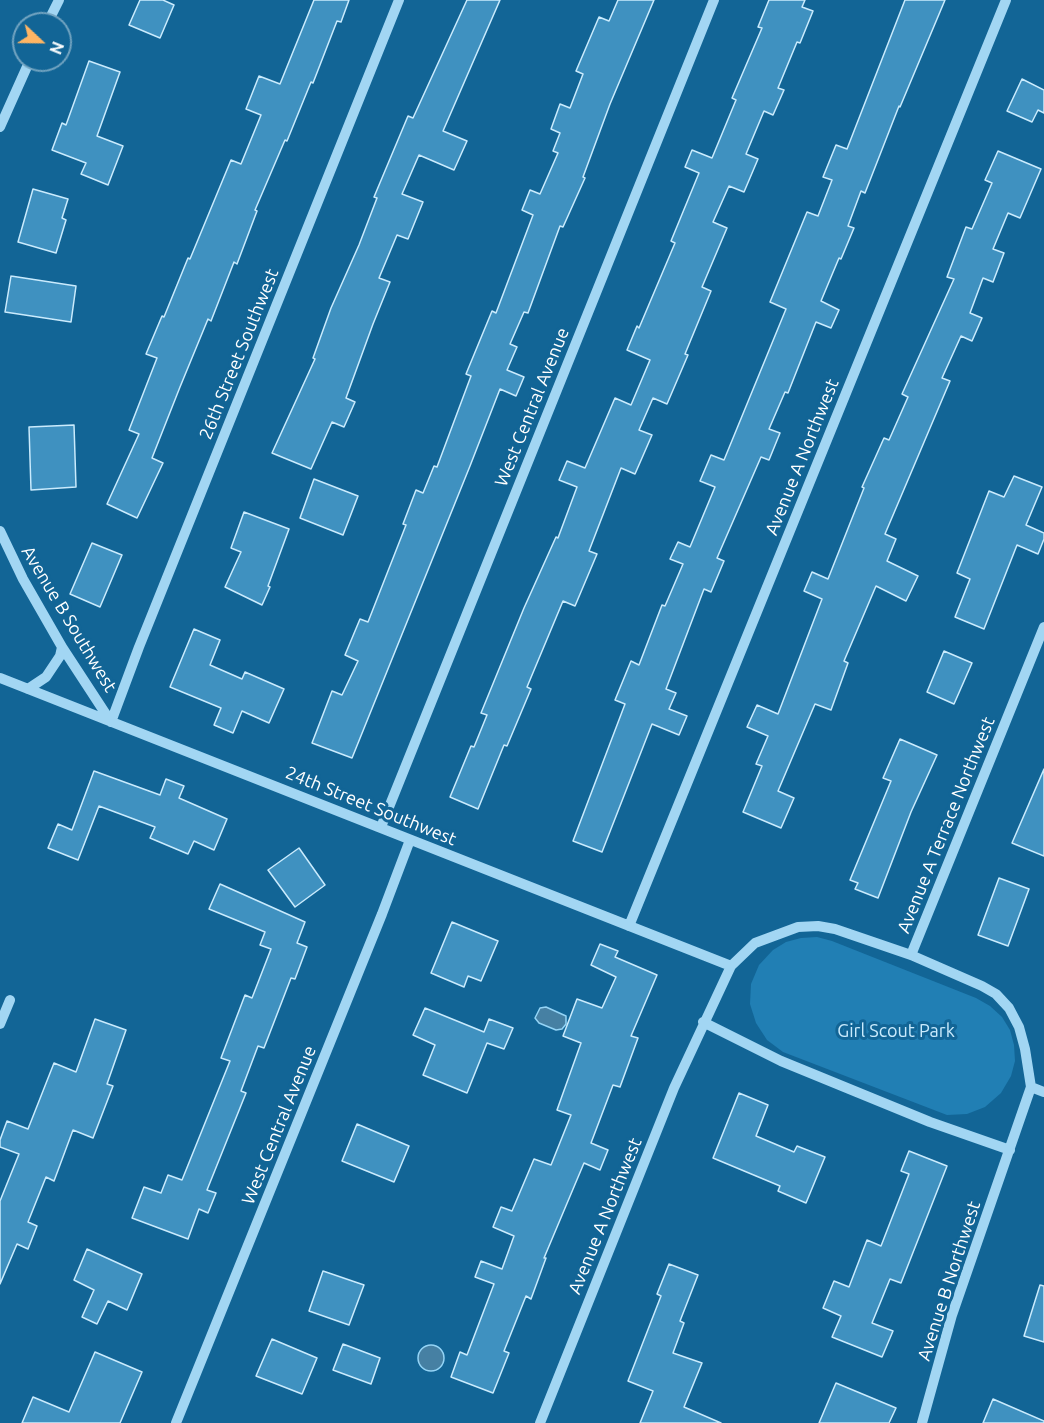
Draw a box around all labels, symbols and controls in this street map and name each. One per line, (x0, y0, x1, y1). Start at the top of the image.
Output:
north arrow (12, 12, 72, 72)
text: N (46, 39, 67, 57)
street label: 26th Street Southwest (195, 265, 283, 443)
street label: West Central Avenue (490, 325, 574, 489)
street label: Avenue A Northwest (761, 376, 843, 538)
street label: Avenue B Southwest (17, 542, 121, 696)
street label: Avenue A Terrace Northwest (893, 714, 999, 936)
street label: 24th Street Southwest (282, 762, 460, 850)
park label: Girl Scout Park (837, 1020, 955, 1042)
street label: West Central Avenue (237, 1043, 321, 1207)
street label: Avenue A Northwest (564, 1135, 646, 1297)
street label: Avenue B Northwest (913, 1198, 985, 1364)

